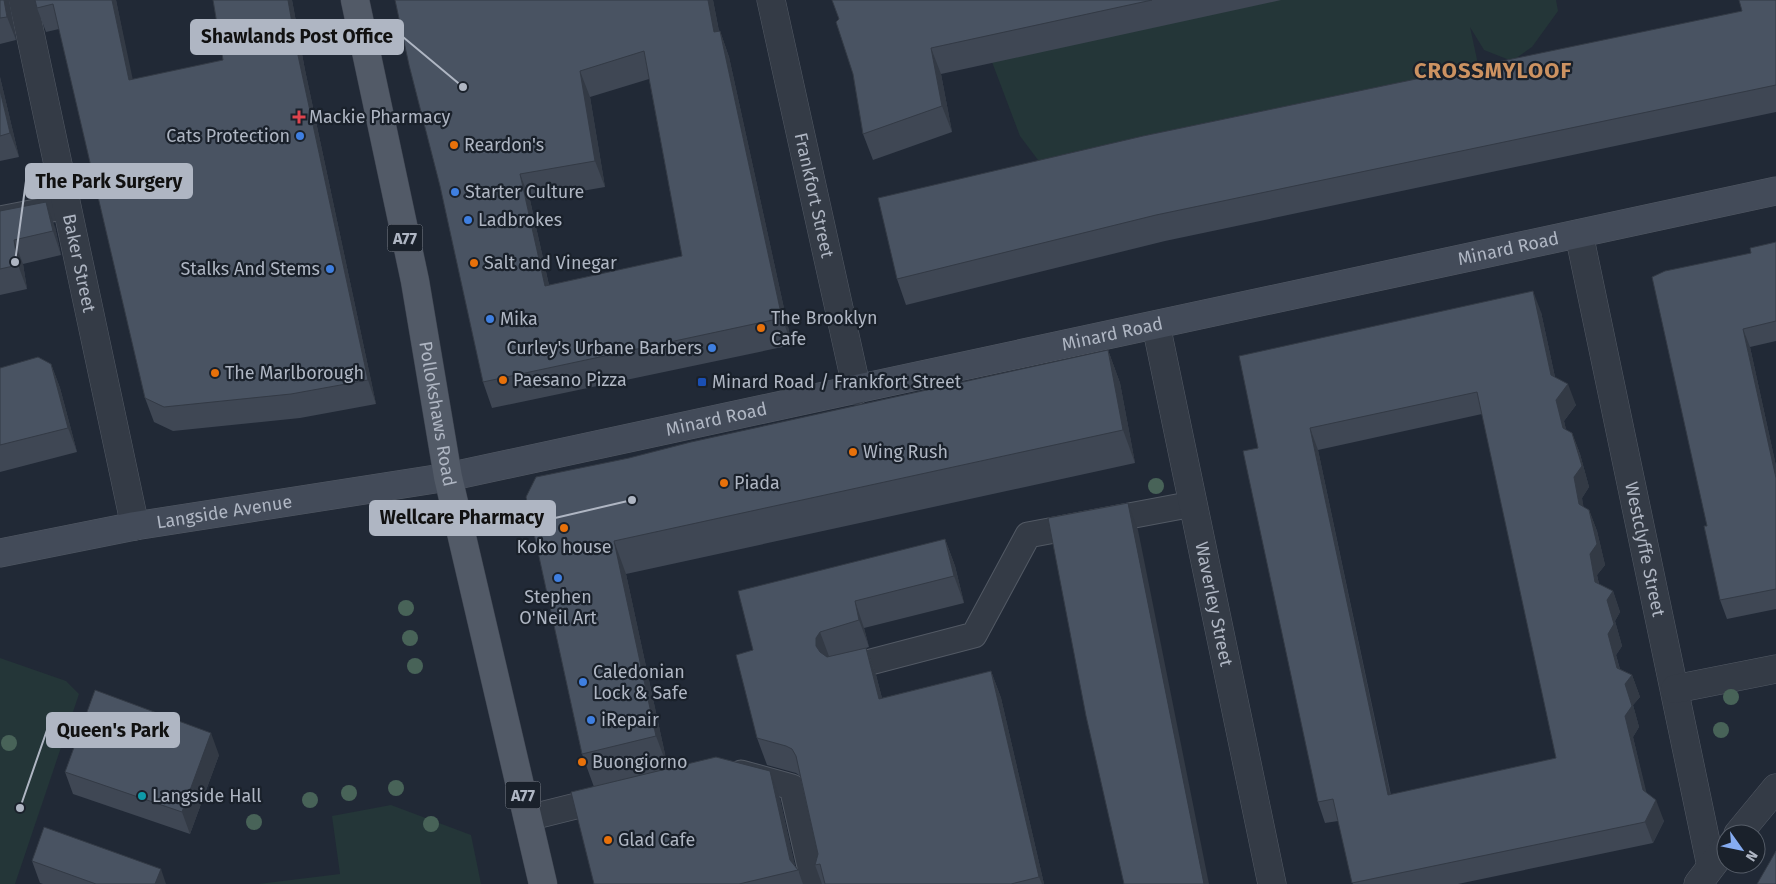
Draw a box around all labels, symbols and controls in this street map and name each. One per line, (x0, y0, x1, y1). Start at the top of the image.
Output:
callout: Shawlands Post Office (191, 20, 403, 54)
text: Shawlands Post Office (201, 25, 393, 48)
district label: CROSSMYLOOF (1414, 57, 1572, 84)
place label: Mackie Pharmacy (309, 106, 450, 128)
marker: Mackie Pharmacy (293, 111, 305, 123)
place label: Cats Protection (166, 125, 290, 147)
marker: Cats Protection (294, 130, 306, 142)
street label: Frankfort Street (790, 131, 839, 260)
place label: Reardon's (464, 134, 544, 156)
marker: Reardon's (448, 139, 460, 151)
callout: The Park Surgery (26, 164, 192, 198)
text: The Park Surgery (36, 170, 183, 193)
place label: Starter Culture (465, 181, 584, 203)
marker: Starter Culture (449, 186, 461, 198)
place label: Ladbrokes (478, 209, 562, 231)
street label: Baker Street (58, 212, 100, 315)
marker: Ladbrokes (462, 214, 474, 226)
road number: A77 (388, 224, 422, 252)
street label: Minard Road (1456, 227, 1561, 270)
place label: Salt and Vinegar (484, 252, 617, 274)
marker: Salt and Vinegar (468, 257, 480, 269)
place label: Stalks And Stems (181, 258, 320, 280)
marker: Stalks And Stems (324, 263, 336, 275)
place label: The Brooklyn Cafe (771, 307, 878, 350)
place label: Mika (500, 308, 538, 330)
street label: Minard Road (1060, 312, 1165, 356)
marker: Mika (484, 313, 496, 325)
marker: The Brooklyn Cafe (755, 322, 767, 334)
place label: Curley's Urbane Barbers (507, 337, 702, 359)
street label: Pollokshaws Road (414, 340, 461, 489)
marker: Curley's Urbane Barbers (706, 342, 718, 354)
place label: The Marlborough (225, 362, 364, 384)
marker: The Marlborough (209, 367, 221, 379)
place label: Paesano Pizza (513, 369, 627, 391)
place label: Minard Road / Frankfort Street (712, 371, 962, 393)
marker: Paesano Pizza (497, 374, 509, 386)
marker: Minard Road / Frankfort Street (696, 376, 708, 388)
street label: Minard Road (664, 398, 769, 441)
place label: Wing Rush (863, 441, 948, 463)
marker: Wing Rush (847, 446, 859, 458)
place label: Piada (734, 472, 780, 494)
marker: Piada (718, 477, 730, 489)
street label: Westclyffe Street (1620, 480, 1670, 619)
street label: Langside Avenue (155, 491, 294, 533)
callout: Wellcare Pharmacy (370, 501, 555, 535)
text: Wellcare Pharmacy (380, 506, 544, 529)
marker: Koko house (558, 522, 570, 534)
place label: Koko house (517, 536, 611, 558)
street label: Waverley Street (1190, 540, 1238, 669)
marker: Stephen O'Neil Art (552, 572, 564, 584)
place label: Stephen O'Neil Art (519, 586, 597, 629)
place label: Caledonian Lock & Safe (593, 661, 688, 704)
marker: Caledonian Lock & Safe (577, 676, 589, 688)
place label: iRepair (601, 709, 659, 731)
callout: Queen's Park (47, 713, 179, 747)
marker: iRepair (585, 714, 597, 726)
text: Queen's Park (57, 719, 170, 742)
place label: Buongiorno (592, 751, 687, 773)
marker: Buongiorno (576, 756, 588, 768)
road number: A77 (506, 782, 540, 808)
place label: Langside Hall (152, 785, 262, 807)
marker: Langside Hall (136, 790, 148, 802)
north arrow (1716, 824, 1766, 874)
place label: Glad Cafe (618, 829, 695, 851)
marker: Glad Cafe (602, 834, 614, 846)
text: N (1742, 847, 1761, 864)

